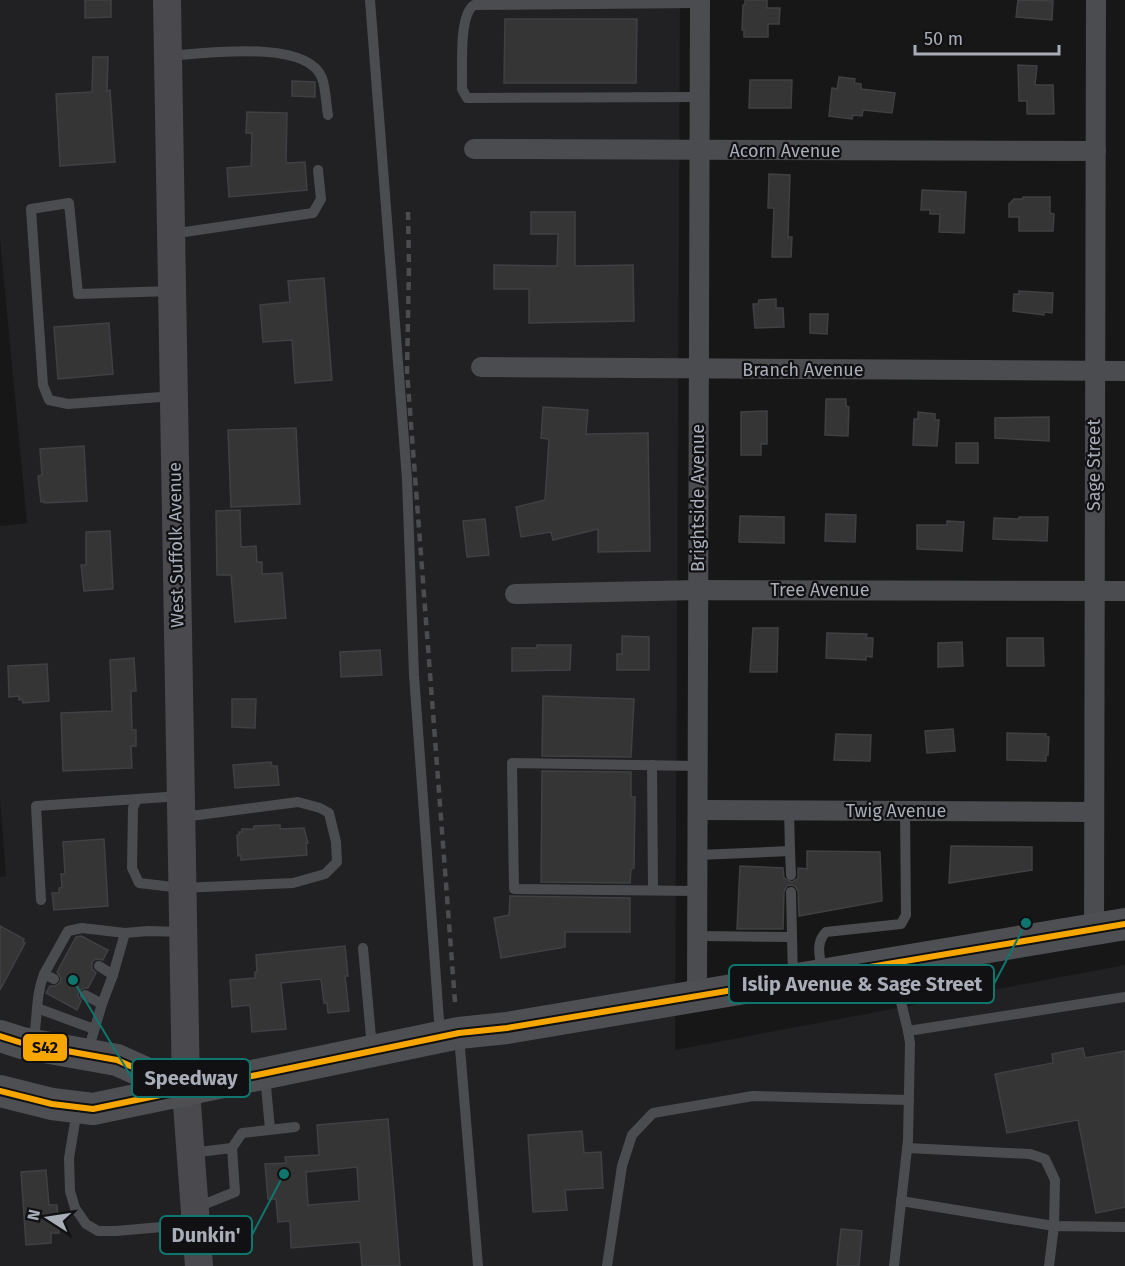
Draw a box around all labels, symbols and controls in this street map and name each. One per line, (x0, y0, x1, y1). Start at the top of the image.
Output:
scale bar (915, 18, 1059, 56)
text: 50 m (924, 28, 963, 50)
street label: Acorn Avenue (729, 140, 841, 162)
street label: Branch Avenue (742, 359, 864, 381)
street label: Sage Street (1083, 419, 1105, 511)
street label: Brightside Avenue (687, 424, 709, 572)
street label: West Suffolk Avenue (164, 462, 188, 628)
street label: Tree Avenue (770, 579, 870, 601)
street label: Twig Avenue (846, 800, 946, 822)
callout: Islip Avenue & Sage Street (729, 965, 994, 1003)
text: Islip Avenue & Sage Street (742, 972, 982, 996)
line badge: S42 (22, 1033, 68, 1062)
text: S42 (32, 1038, 58, 1057)
callout: Speedway (132, 1059, 250, 1097)
text: Speedway (144, 1066, 238, 1090)
north arrow (18, 1188, 78, 1248)
text: N (23, 1208, 44, 1222)
callout: Dunkin' (160, 1216, 252, 1254)
text: Dunkin' (172, 1223, 240, 1247)

